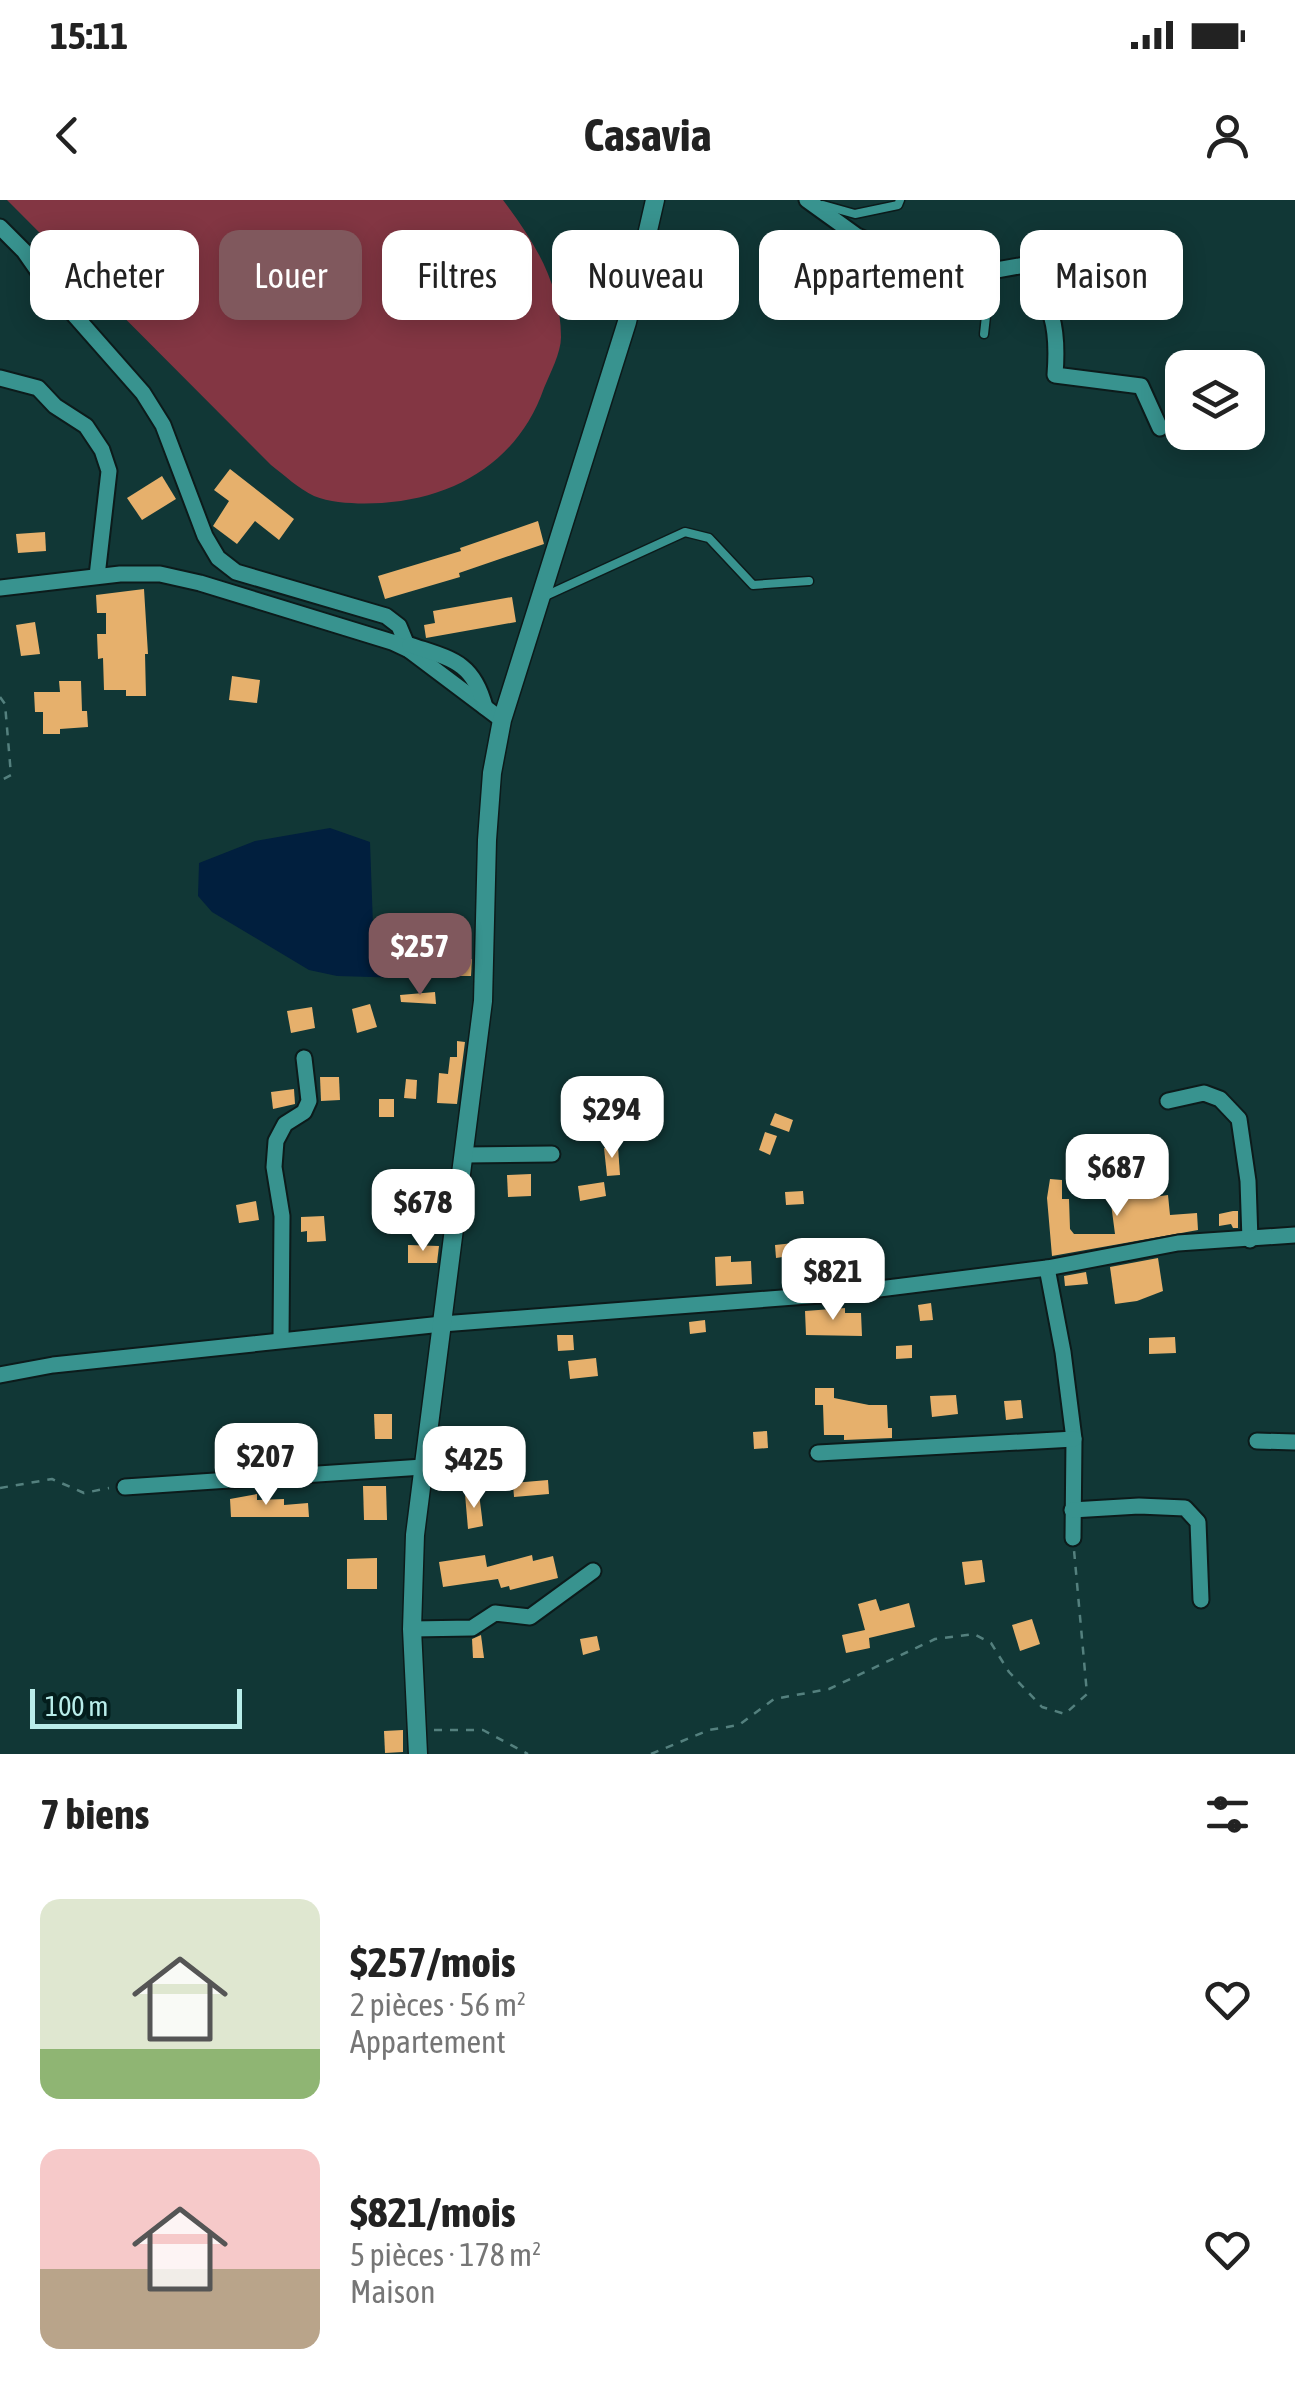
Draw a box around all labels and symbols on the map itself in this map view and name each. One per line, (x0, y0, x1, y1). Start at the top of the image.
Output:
pin: $257 (361, 913, 479, 998)
pin: $294 (553, 1076, 671, 1161)
pin: $687 (1058, 1134, 1176, 1219)
pin: $678 (364, 1169, 482, 1254)
pin: $821 (774, 1238, 892, 1323)
pin: $207 (207, 1423, 325, 1508)
pin: $425 (415, 1426, 533, 1511)
scale bar (30, 1684, 242, 1728)

